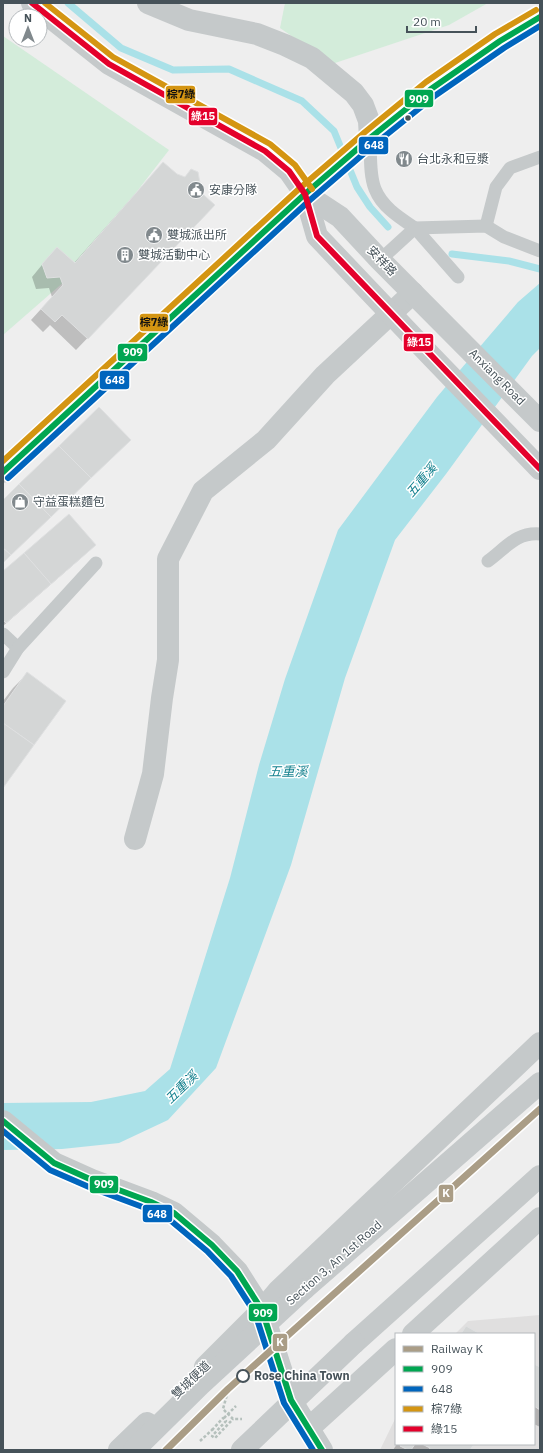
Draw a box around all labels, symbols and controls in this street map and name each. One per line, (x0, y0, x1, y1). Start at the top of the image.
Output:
north arrow (8, 8, 48, 48)
scale bar (407, 8, 476, 34)
text: N (24, 11, 32, 25)
text: 20 m (413, 14, 441, 29)
line badge: 棕7綠 (165, 85, 196, 104)
text: 棕7綠 (167, 87, 195, 101)
line badge: 909 (404, 89, 434, 108)
text: 909 (409, 92, 429, 106)
line badge: 綠15 (188, 107, 218, 126)
text: 綠15 (191, 109, 215, 123)
unlabelled marker (403, 113, 413, 123)
line badge: 648 (358, 136, 389, 155)
text: 648 (364, 138, 384, 152)
restaurant icon: 台北永和豆漿 (394, 149, 414, 169)
place label: 台北永和豆漿 (417, 151, 489, 166)
public building icon: 安康分隊 (186, 180, 206, 200)
place label: 安康分隊 (209, 182, 257, 197)
public building icon: 雙城派出所 (144, 225, 164, 245)
place label: 雙城派出所 (167, 227, 227, 242)
street label: 安祥路 (364, 242, 400, 279)
building icon: 雙城活動中心 (115, 245, 135, 265)
place label: 雙城活動中心 (138, 247, 210, 262)
line badge: 棕7綠 (139, 313, 169, 332)
text: 棕7綠 (140, 315, 168, 329)
line badge: 綠15 (403, 333, 434, 352)
text: 綠15 (407, 335, 431, 349)
line badge: 909 (117, 343, 148, 362)
text: 909 (123, 345, 143, 359)
street label: Anxiang Road (466, 345, 529, 408)
line badge: 648 (99, 370, 130, 390)
text: 648 (105, 373, 125, 387)
water label: 五重溪 (402, 459, 442, 501)
shop icon: 守益蛋糕麵包 (10, 492, 30, 512)
place label: 守益蛋糕麵包 (33, 494, 105, 509)
water label: 五重溪 (268, 763, 309, 780)
water label: 五重溪 (161, 1066, 203, 1107)
line badge: 909 (89, 1175, 119, 1194)
text: 909 (94, 1177, 114, 1191)
line badge: K (438, 1184, 454, 1203)
text: K (442, 1186, 450, 1200)
line badge: 648 (142, 1204, 173, 1223)
text: 648 (147, 1207, 167, 1221)
street label: Section 3, An 1st Road (283, 1217, 384, 1308)
line badge: 909 (248, 1303, 278, 1322)
text: 909 (253, 1306, 273, 1320)
line badge: K (272, 1333, 288, 1352)
legend (395, 1333, 535, 1445)
text: K (276, 1335, 284, 1349)
text: Railway K (431, 1341, 483, 1356)
street label: 雙城便道 (168, 1358, 213, 1402)
text: 909 (431, 1361, 453, 1376)
place label: Rose China Town (254, 1368, 350, 1383)
marker: Rose China Town (236, 1369, 250, 1383)
text: 648 (431, 1381, 453, 1396)
text: 棕7綠 (431, 1401, 462, 1416)
text: 綠15 (431, 1421, 457, 1436)

